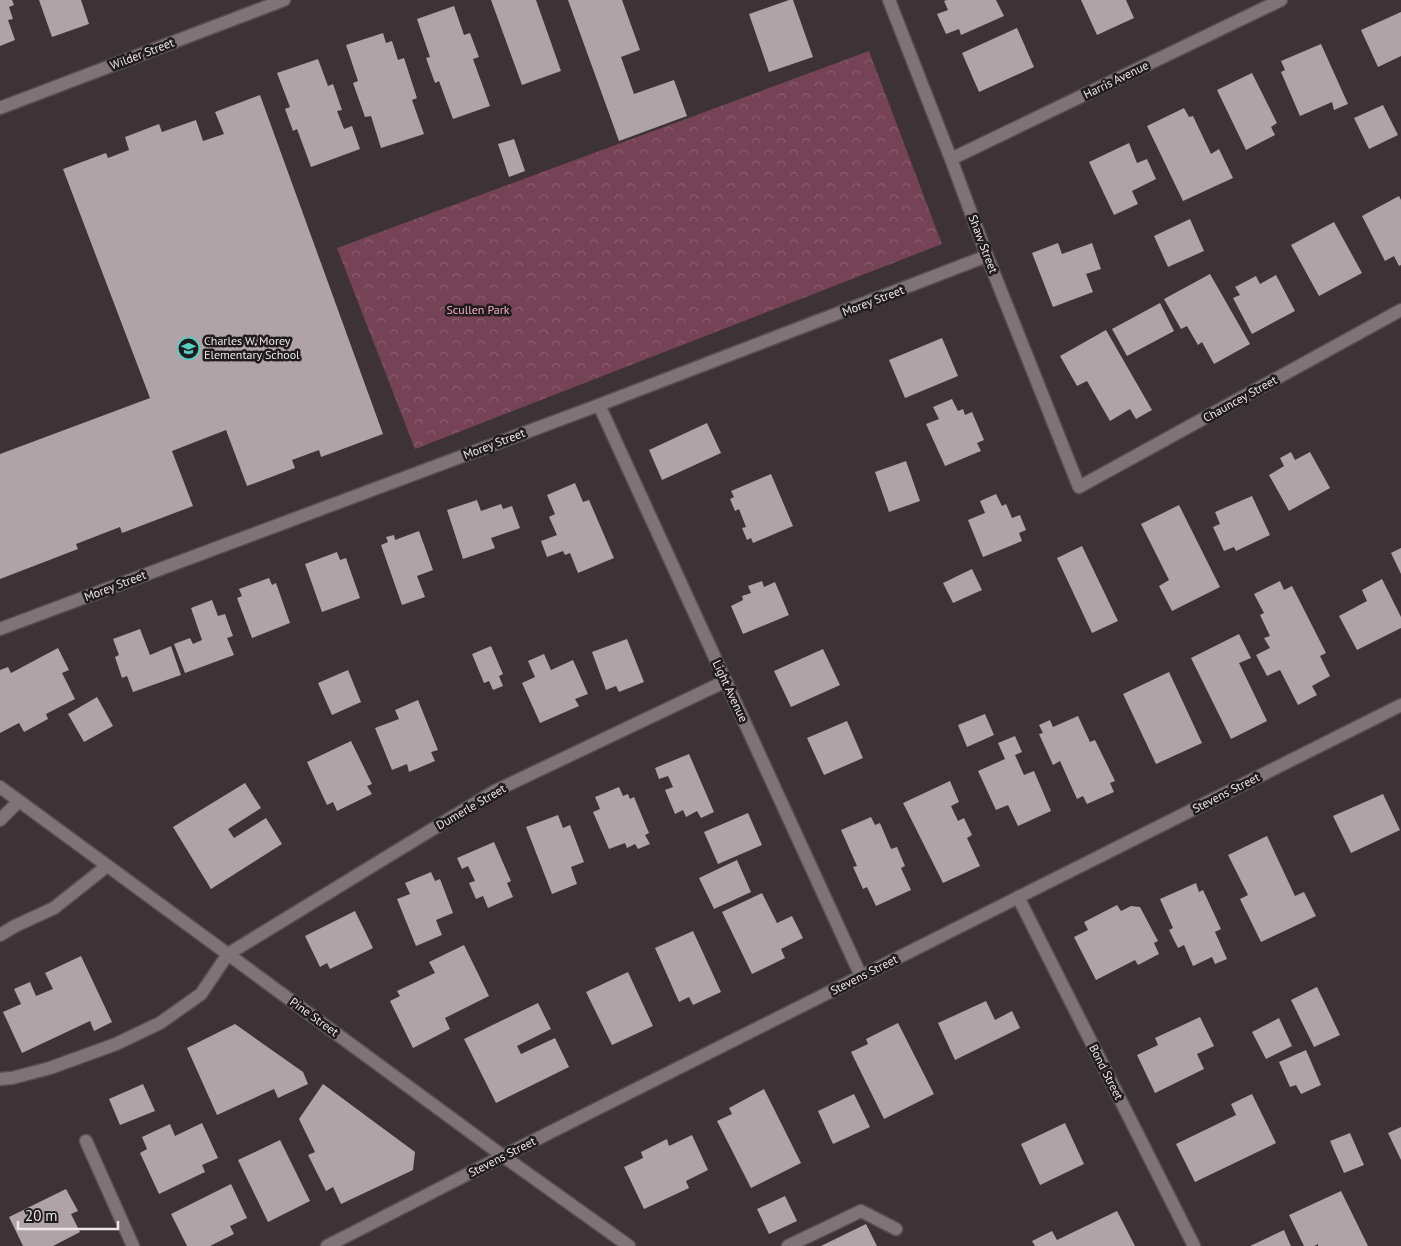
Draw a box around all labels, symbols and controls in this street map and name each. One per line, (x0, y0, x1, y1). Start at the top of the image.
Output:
street label: Wilder Street (108, 35, 176, 73)
street label: Harris Avenue (1081, 57, 1151, 102)
street label: Shaw Street (965, 213, 1001, 275)
street label: Morey Street (840, 282, 906, 319)
park label: Scullen Park (446, 302, 510, 317)
place label: Charles W. Morey Elementary School (204, 333, 300, 362)
school or university icon: Charles W. Morey Elementary School (176, 336, 200, 360)
street label: Chauncey Street (1200, 372, 1279, 425)
street label: Morey Street (461, 425, 527, 462)
street label: Morey Street (82, 567, 148, 604)
street label: Light Avenue (710, 657, 751, 724)
street label: Stevens Street (1190, 769, 1262, 816)
street label: Dumerle Street (433, 781, 508, 832)
street label: Stevens Street (828, 951, 900, 998)
street label: Pine Street (287, 994, 342, 1039)
street label: Bond Street (1086, 1041, 1127, 1102)
street label: Stevens Street (466, 1133, 538, 1180)
scale bar (18, 1198, 118, 1230)
text: 20 m (25, 1206, 58, 1225)

